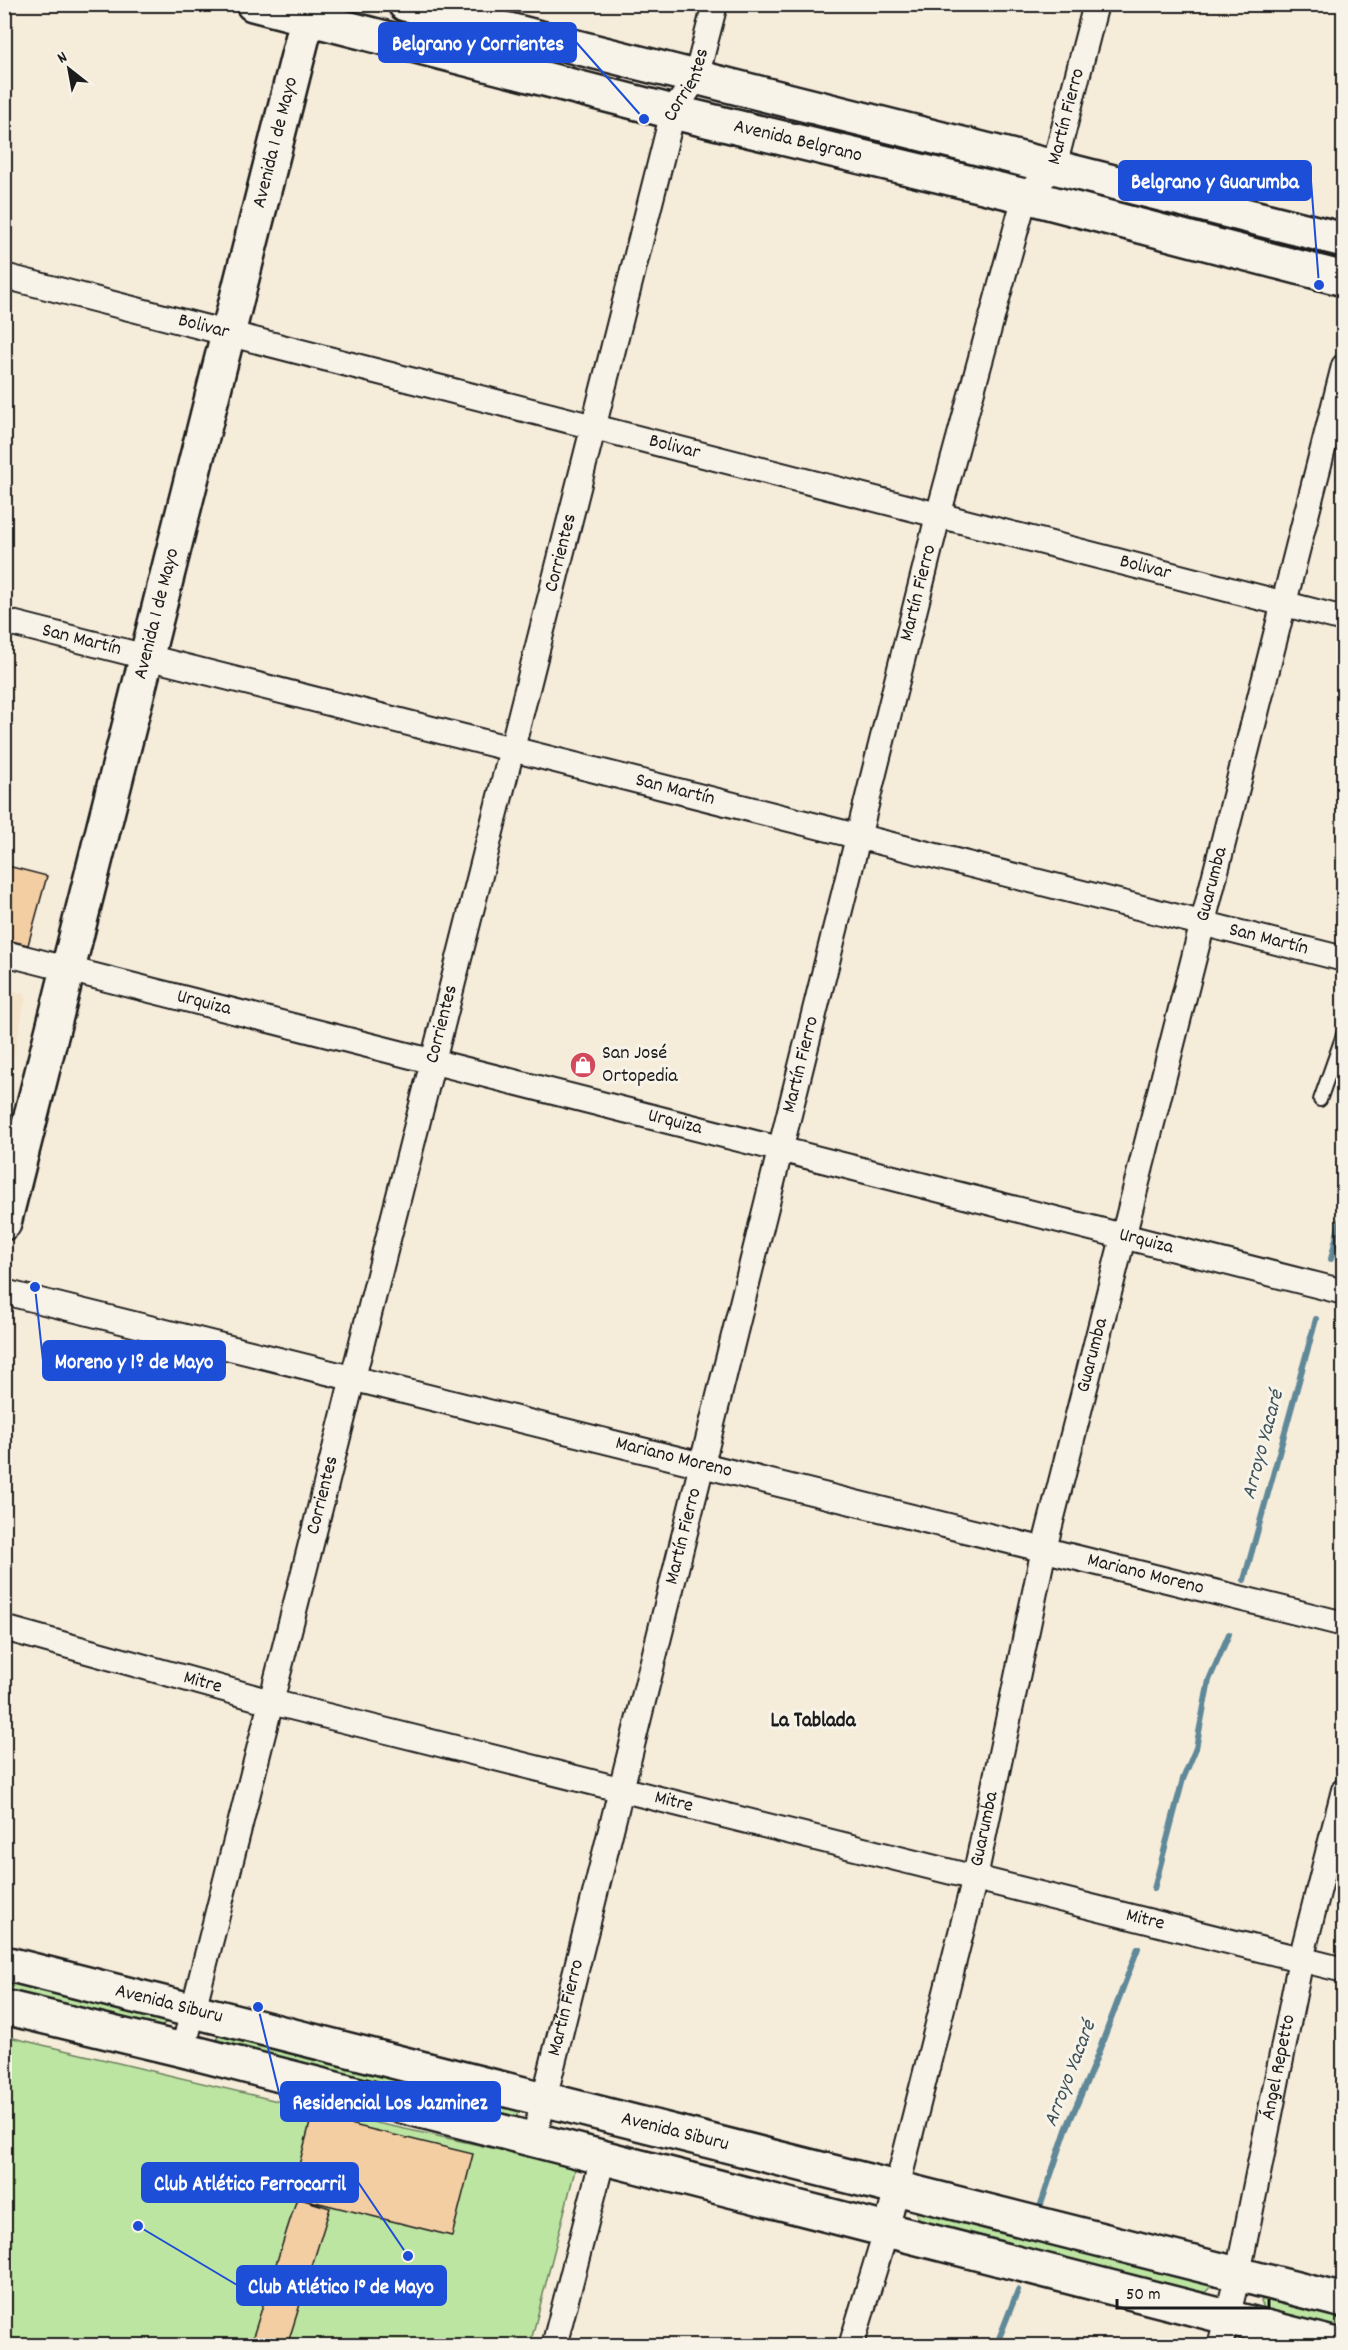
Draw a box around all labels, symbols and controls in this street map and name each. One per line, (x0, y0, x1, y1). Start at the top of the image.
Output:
callout: Belgrano y Corrientes (379, 23, 576, 62)
text: Belgrano y Corrientes (392, 31, 564, 61)
north arrow (39, 39, 99, 99)
street label: Corrientes (657, 45, 717, 124)
text: N (53, 46, 72, 70)
street label: Martín Fierro (1041, 65, 1093, 168)
street label: Avenida 1 de Mayo (246, 74, 306, 211)
street label: Avenida Belgrano (731, 113, 865, 171)
callout: Belgrano y Guarumba (1119, 161, 1311, 200)
text: Belgrano y Guarumba (1131, 169, 1300, 199)
street label: Bolivar (175, 307, 233, 347)
street label: Bolivar (646, 428, 704, 468)
street label: Corrientes (538, 511, 585, 595)
street label: Martín Fierro (893, 542, 944, 644)
street label: Avenida 1 de Mayo (127, 545, 187, 683)
street label: Bolivar (1117, 548, 1174, 588)
street label: San Martín (39, 617, 124, 664)
street label: San Martín (632, 767, 718, 814)
street label: Guarumba (1190, 844, 1236, 925)
street label: San Martín (1226, 916, 1311, 963)
street label: Corrientes (419, 982, 466, 1066)
street label: Urquiza (173, 983, 235, 1024)
street label: Martín Fierro (776, 1013, 827, 1116)
place label: San José Ortopedia (602, 1040, 678, 1091)
shop icon: San José Ortopedia (568, 1050, 598, 1080)
street label: Urquiza (645, 1102, 706, 1143)
street label: Urquiza (1116, 1222, 1177, 1262)
street label: Guarumba (1070, 1315, 1116, 1396)
callout: Moreno y 1º de Mayo (43, 1341, 225, 1380)
text: Moreno y 1º de Mayo (55, 1349, 213, 1379)
water label: Arroyo Yacaré (1235, 1384, 1294, 1503)
street label: Mariano Moreno (612, 1430, 735, 1486)
street label: Corrientes (300, 1453, 347, 1538)
street label: Martín Fierro (659, 1485, 710, 1588)
street label: Mariano Moreno (1084, 1547, 1207, 1603)
street label: Mitre (180, 1664, 225, 1702)
district label: La Tablada (770, 1707, 857, 1737)
street label: Mitre (651, 1784, 696, 1821)
street label: Guarumba (964, 1789, 1007, 1869)
street label: Mitre (1123, 1902, 1168, 1939)
street label: Martín Fierro (541, 1957, 592, 2059)
street label: Avenida Siburu (112, 1978, 226, 2032)
street label: Ángel Repetto (1255, 2012, 1304, 2122)
water label: Arroyo Yacaré (1037, 2014, 1106, 2132)
callout: Residencial Los Jazminez (281, 2082, 500, 2121)
text: Residencial Los Jazminez (292, 2090, 489, 2120)
street label: Avenida Siburu (618, 2105, 732, 2159)
callout: Club Atlético Ferrocarril (142, 2163, 358, 2202)
text: Club Atlético Ferrocarril (154, 2171, 347, 2201)
callout: Club Atlético 1° de Mayo (237, 2266, 446, 2305)
scale bar (1117, 2272, 1268, 2310)
text: Club Atlético 1° de Mayo (248, 2274, 434, 2304)
text: 50 m (1126, 2283, 1161, 2308)

